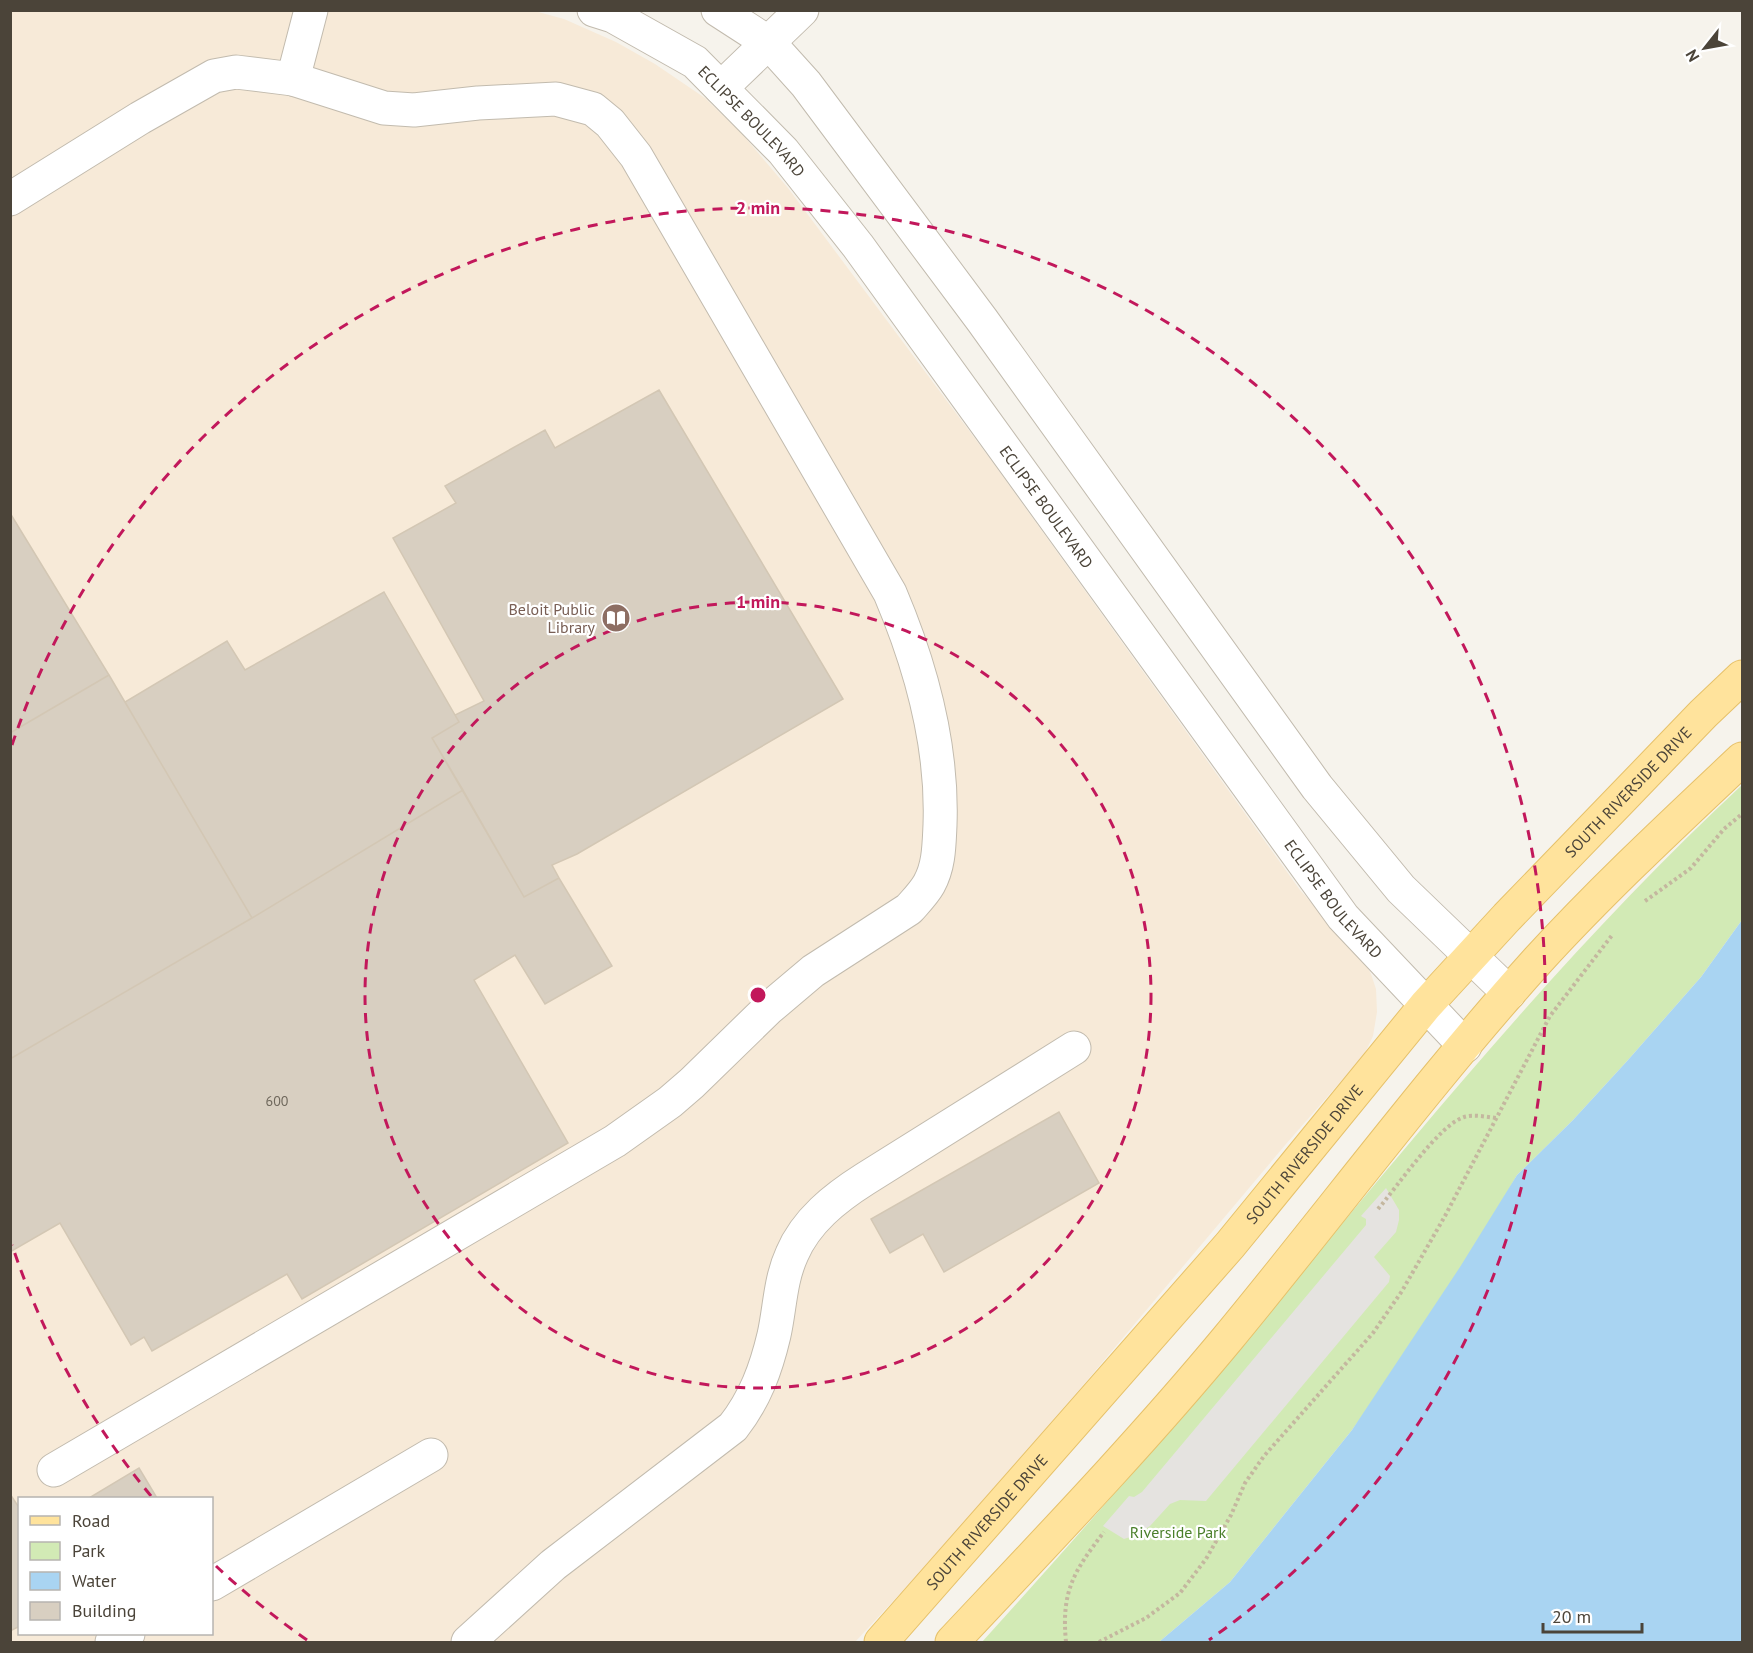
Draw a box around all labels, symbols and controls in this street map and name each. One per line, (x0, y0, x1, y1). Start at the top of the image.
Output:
north arrow (1675, 18, 1735, 78)
text: N (1681, 46, 1703, 65)
street label: ECLIPSE BOULEVARD (694, 61, 809, 181)
text: 2 min (736, 196, 780, 219)
street label: ECLIPSE BOULEVARD (996, 442, 1098, 572)
text: 1 min (736, 590, 780, 613)
place label: Beloit Public Library (508, 599, 596, 637)
library icon: Beloit Public Library (600, 602, 632, 634)
street label: SOUTH RIVERSIDE DRIVE (1560, 722, 1695, 861)
street label: ECLIPSE BOULEVARD (1280, 836, 1387, 962)
centre of rings (748, 985, 768, 1005)
street label: SOUTH RIVERSIDE DRIVE (1241, 1080, 1367, 1228)
house number: 600 (266, 1092, 289, 1110)
street label: SOUTH RIVERSIDE DRIVE (922, 1450, 1052, 1594)
legend (18, 1497, 213, 1635)
text: Road (72, 1509, 110, 1532)
park label: Riverside Park (1130, 1522, 1227, 1542)
text: Park (72, 1539, 105, 1562)
text: Water (72, 1569, 116, 1592)
scale bar (1543, 1596, 1642, 1634)
text: Building (72, 1599, 136, 1622)
text: 20 m (1552, 1605, 1591, 1628)

